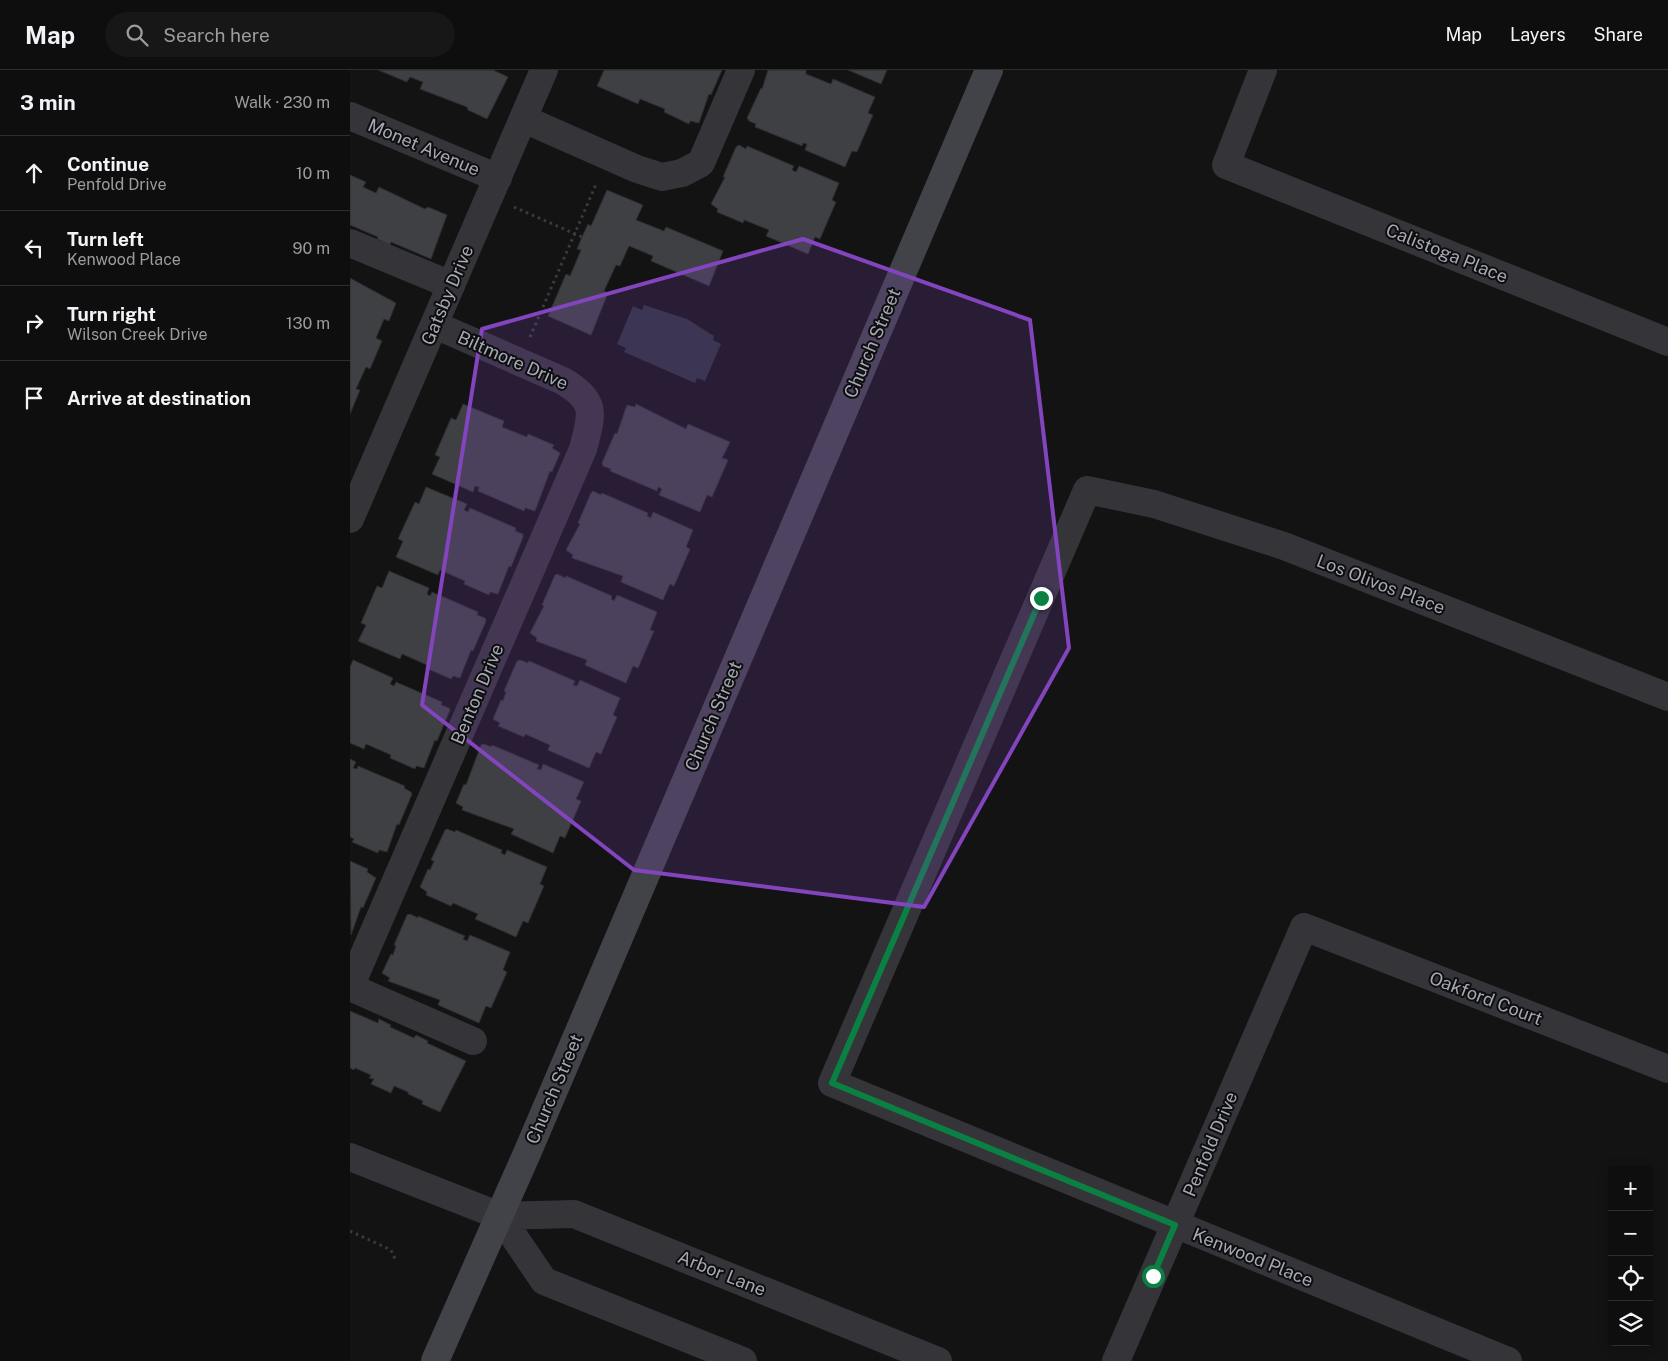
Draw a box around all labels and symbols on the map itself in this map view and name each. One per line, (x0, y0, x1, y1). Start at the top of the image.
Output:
street label: Monet Avenue (365, 114, 483, 180)
street label: Calistoga Place (1383, 219, 1511, 287)
street label: Gatsby Drive (417, 242, 477, 348)
street label: Church Street (839, 285, 905, 401)
street label: Biltmore Drive (455, 326, 571, 394)
street label: Los Olivos Place (1314, 550, 1448, 618)
route end (1030, 587, 1053, 610)
street label: Benton Drive (446, 641, 508, 747)
street label: Church Street (680, 658, 746, 774)
street label: Oakford Court (1427, 967, 1545, 1029)
street label: Church Street (521, 1031, 587, 1147)
street label: Penfold Drive (1178, 1088, 1242, 1200)
street label: Kenwood Place (1190, 1223, 1316, 1291)
street label: Arbor Lane (675, 1246, 769, 1300)
route start (1142, 1265, 1165, 1288)

